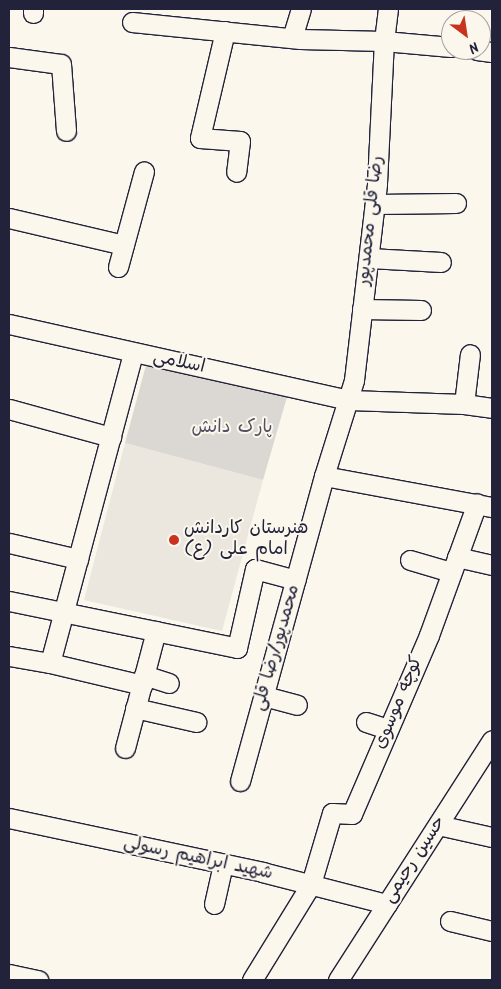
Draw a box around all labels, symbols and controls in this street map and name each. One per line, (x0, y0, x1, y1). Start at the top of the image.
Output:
north arrow (441, 10, 491, 60)
text: N (464, 35, 483, 59)
street label: رضا قلی محمدپور (353, 155, 389, 287)
street label: اسلامی (151, 347, 207, 379)
park label: پارک دانش (191, 417, 273, 439)
place label: هنرستان کاردانش امام علی (ع) (184, 519, 308, 562)
marker: هنرستان کاردانش امام علی (ع) (168, 534, 180, 546)
street label: محمدپور/رضا قلی (249, 582, 305, 714)
street label: کوچه موسوی (370, 653, 428, 753)
street label: حسین رحیمی (379, 813, 451, 907)
street label: شهید ابراهیم رسولی (121, 833, 275, 885)

